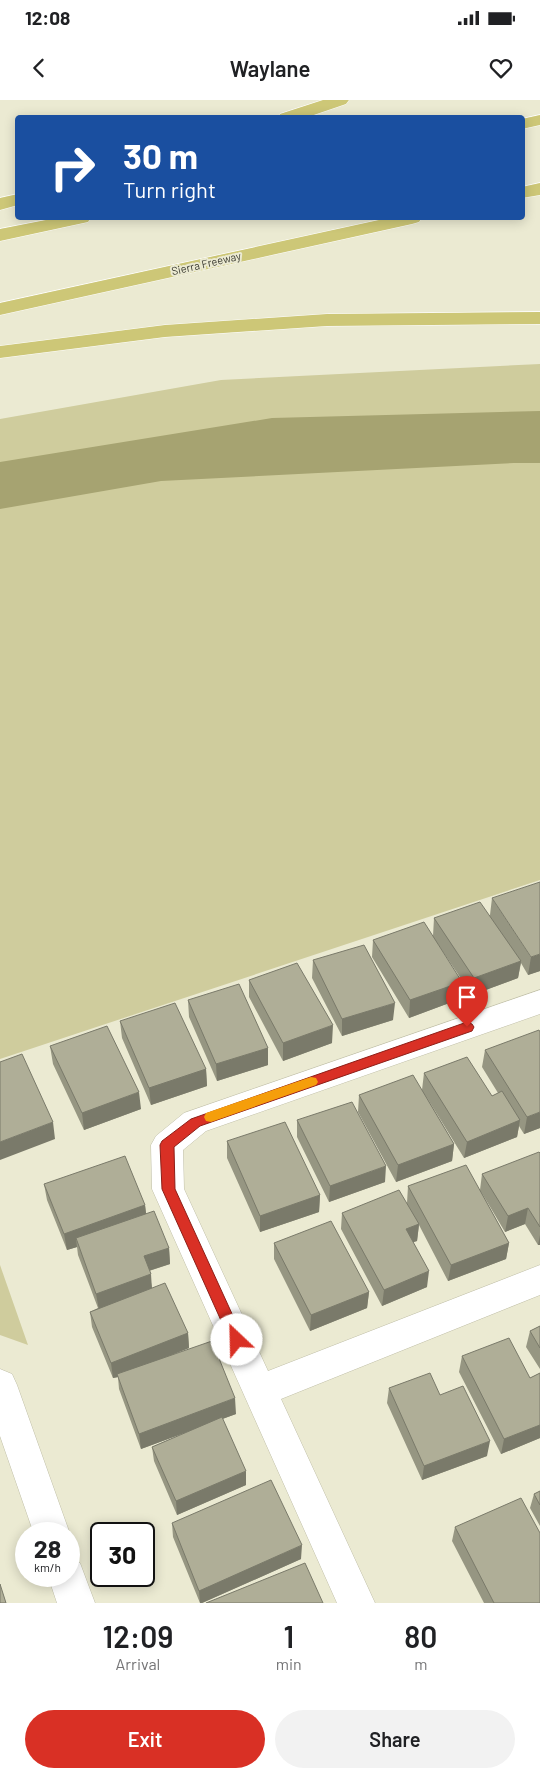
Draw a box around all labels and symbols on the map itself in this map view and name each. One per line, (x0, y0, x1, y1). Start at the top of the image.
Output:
street label: Sierra Freeway (170, 249, 242, 277)
pin (446, 976, 488, 1027)
position arrow (210, 1313, 262, 1365)
speed limit sign: 30 (90, 1522, 155, 1587)

